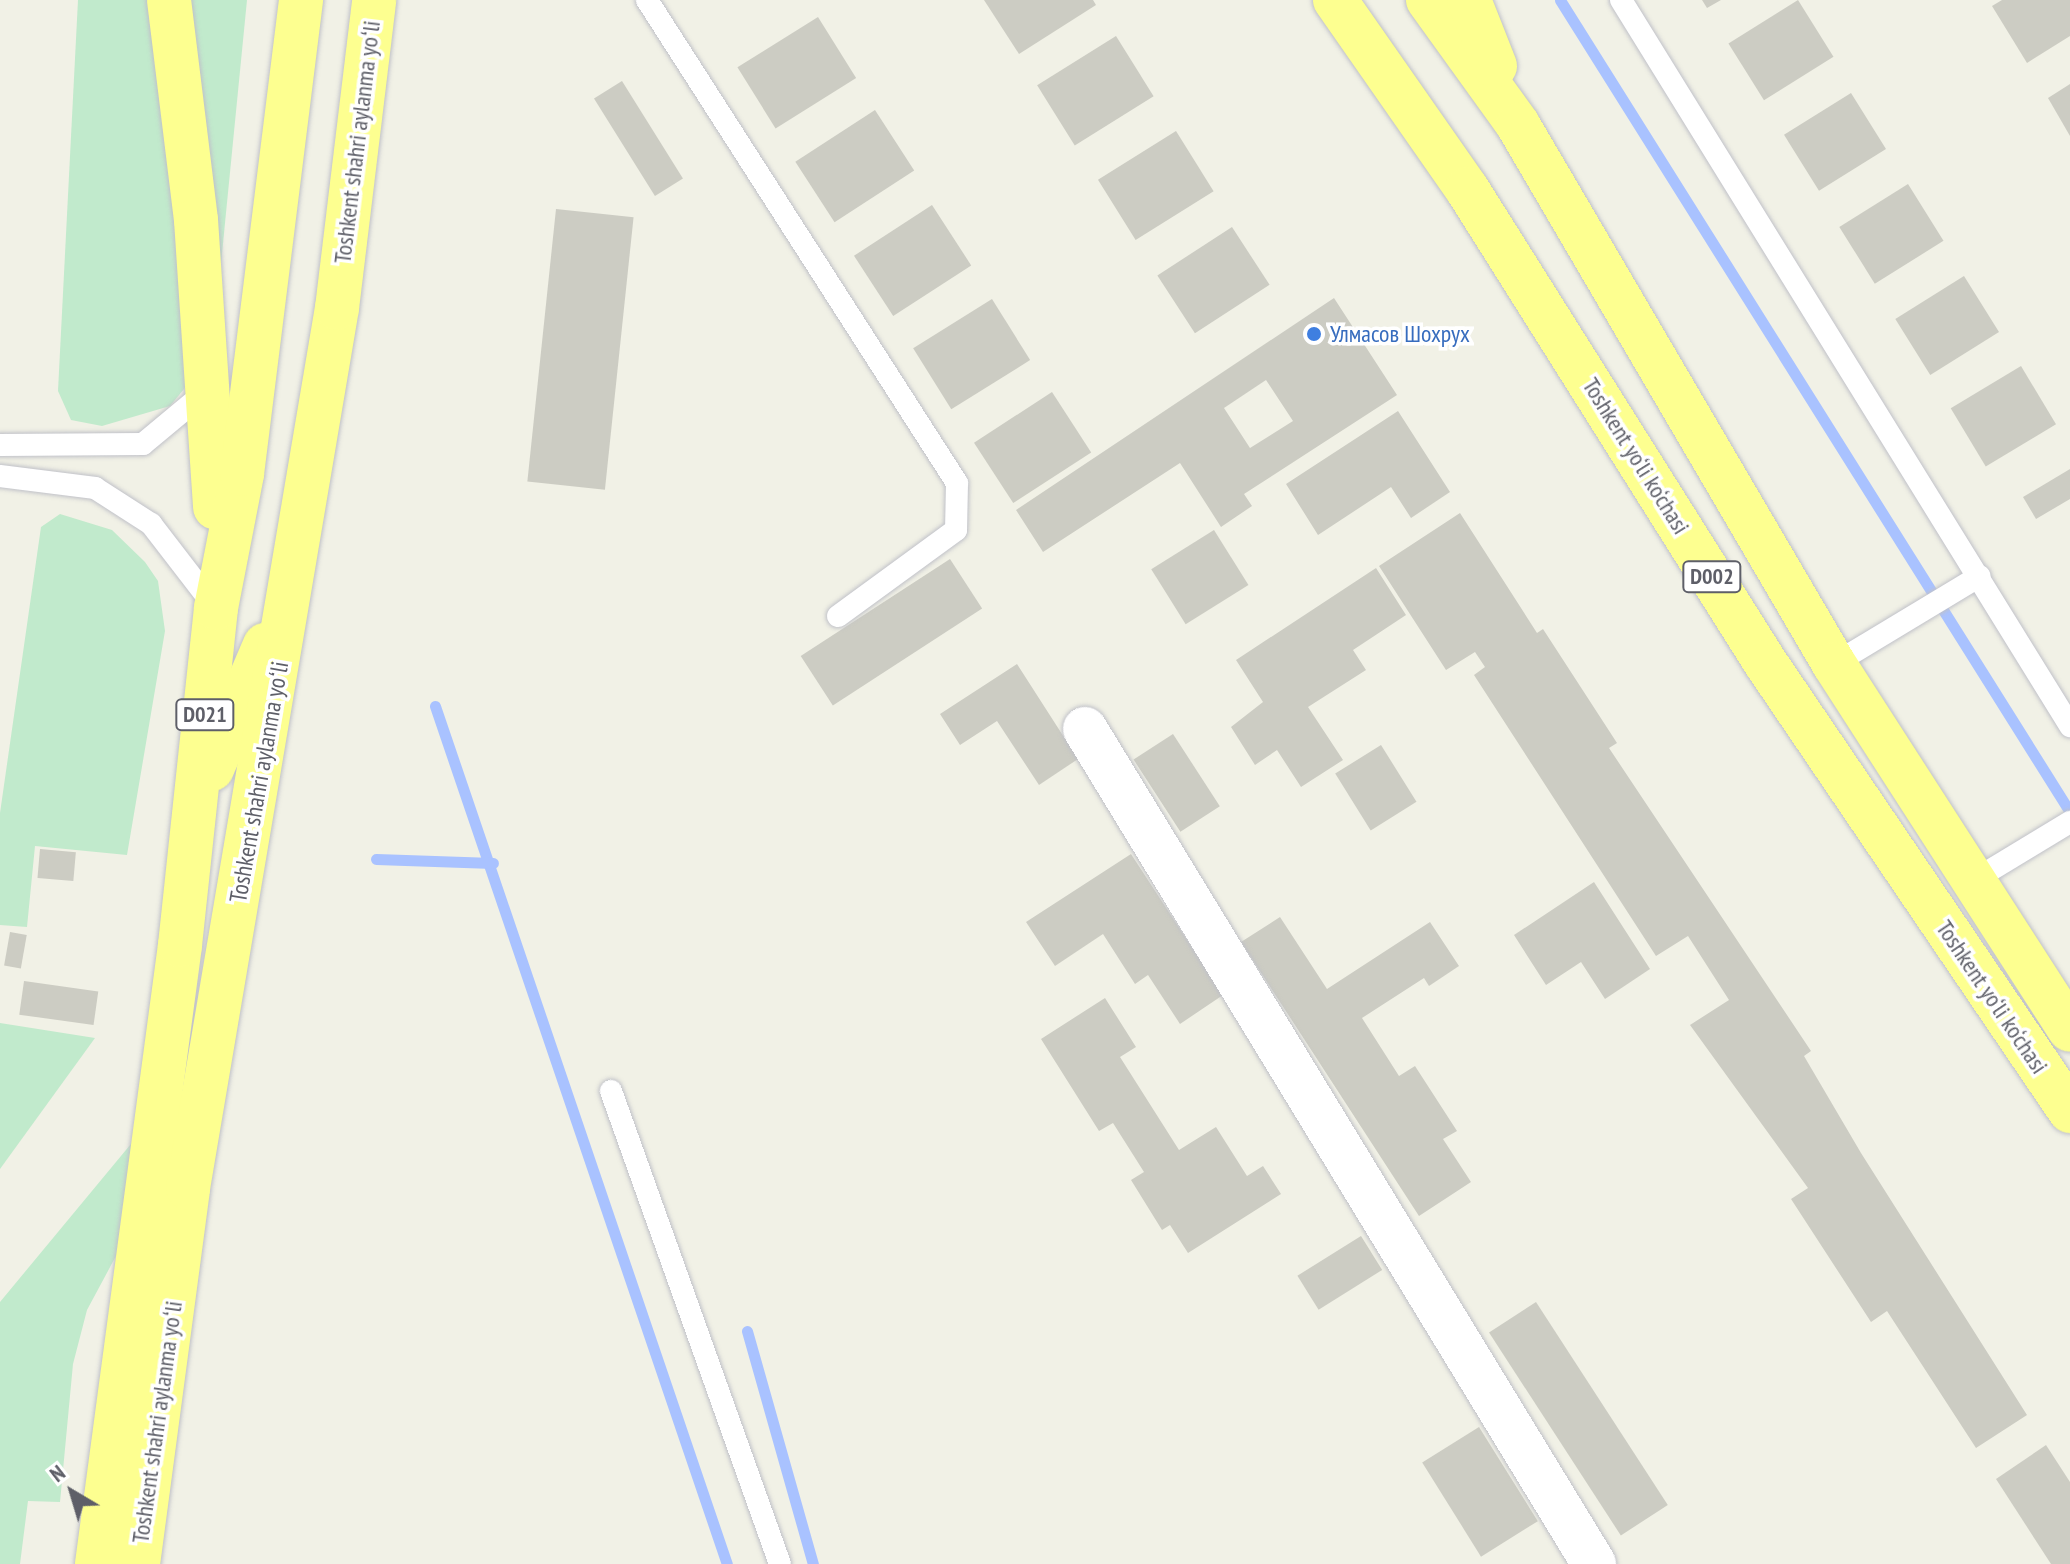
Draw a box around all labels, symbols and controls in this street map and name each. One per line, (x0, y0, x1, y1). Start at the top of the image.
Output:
street label: Toshkent shahri aylanma yoʻli (328, 19, 386, 265)
place label: Улмасов Шохрух (1330, 320, 1470, 348)
marker: Улмасов Шохрух (1305, 325, 1323, 343)
street label: Toshkent yo‘li ko‘chasi (1576, 373, 1696, 539)
road number: D002 (1682, 559, 1742, 595)
street label: Toshkent shahri aylanma yoʻli (224, 659, 294, 905)
road number: D021 (175, 697, 235, 733)
street label: Toshkent yo‘li ko‘chasi (1930, 915, 2054, 1079)
street label: Toshkent shahri aylanma yoʻli (126, 1299, 188, 1545)
north arrow (32, 1452, 112, 1532)
text: N (44, 1458, 71, 1488)

